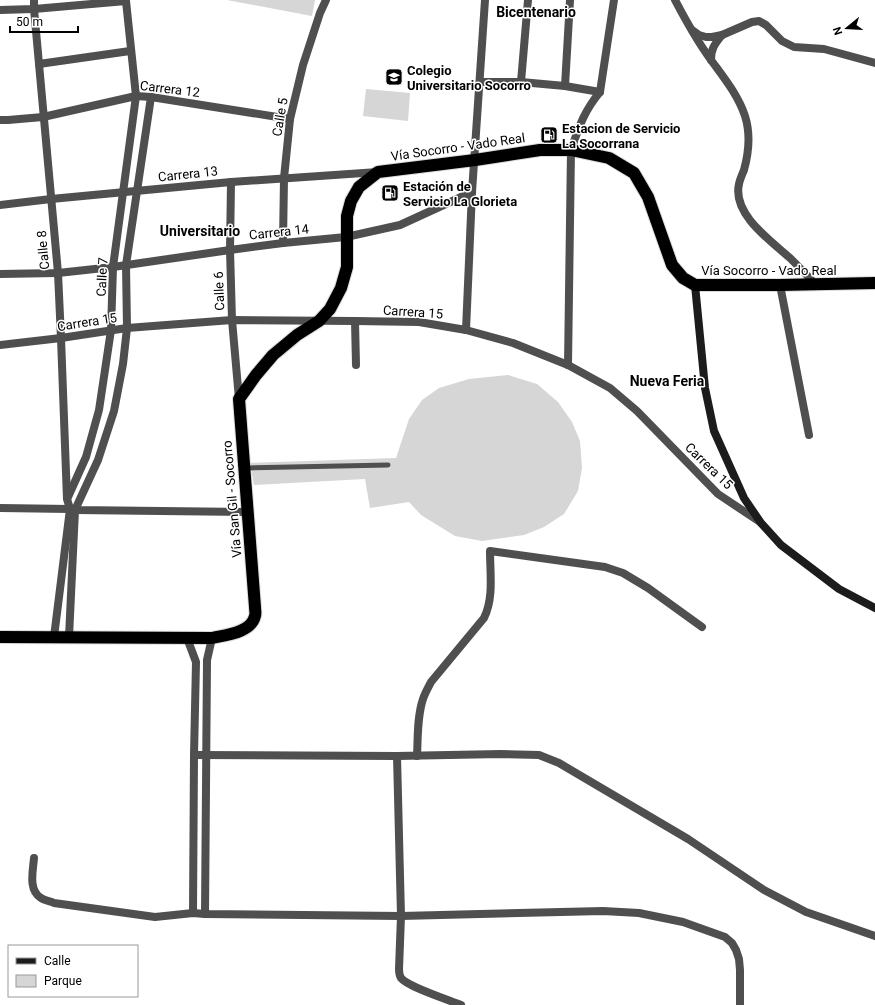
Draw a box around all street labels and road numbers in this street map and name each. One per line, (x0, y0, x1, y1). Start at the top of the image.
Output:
street label: Carrera 12 (139, 78, 201, 100)
street label: Calle 5 (269, 96, 291, 138)
street label: Vía Socorro - Vado Real (390, 130, 526, 164)
street label: Carrera 13 (157, 163, 219, 185)
street label: Carrera 14 (248, 221, 310, 243)
street label: Calle 8 (34, 230, 52, 270)
street label: Calle 7 (93, 257, 111, 297)
street label: Vía Socorro - Vado Real (701, 263, 837, 278)
street label: Calle 6 (211, 271, 227, 311)
street label: Carrera 15 (382, 302, 444, 322)
street label: Carrera 15 (56, 310, 118, 334)
street label: Vía San Gil - Socorro (219, 440, 245, 558)
street label: Carrera 15 (682, 440, 736, 492)

